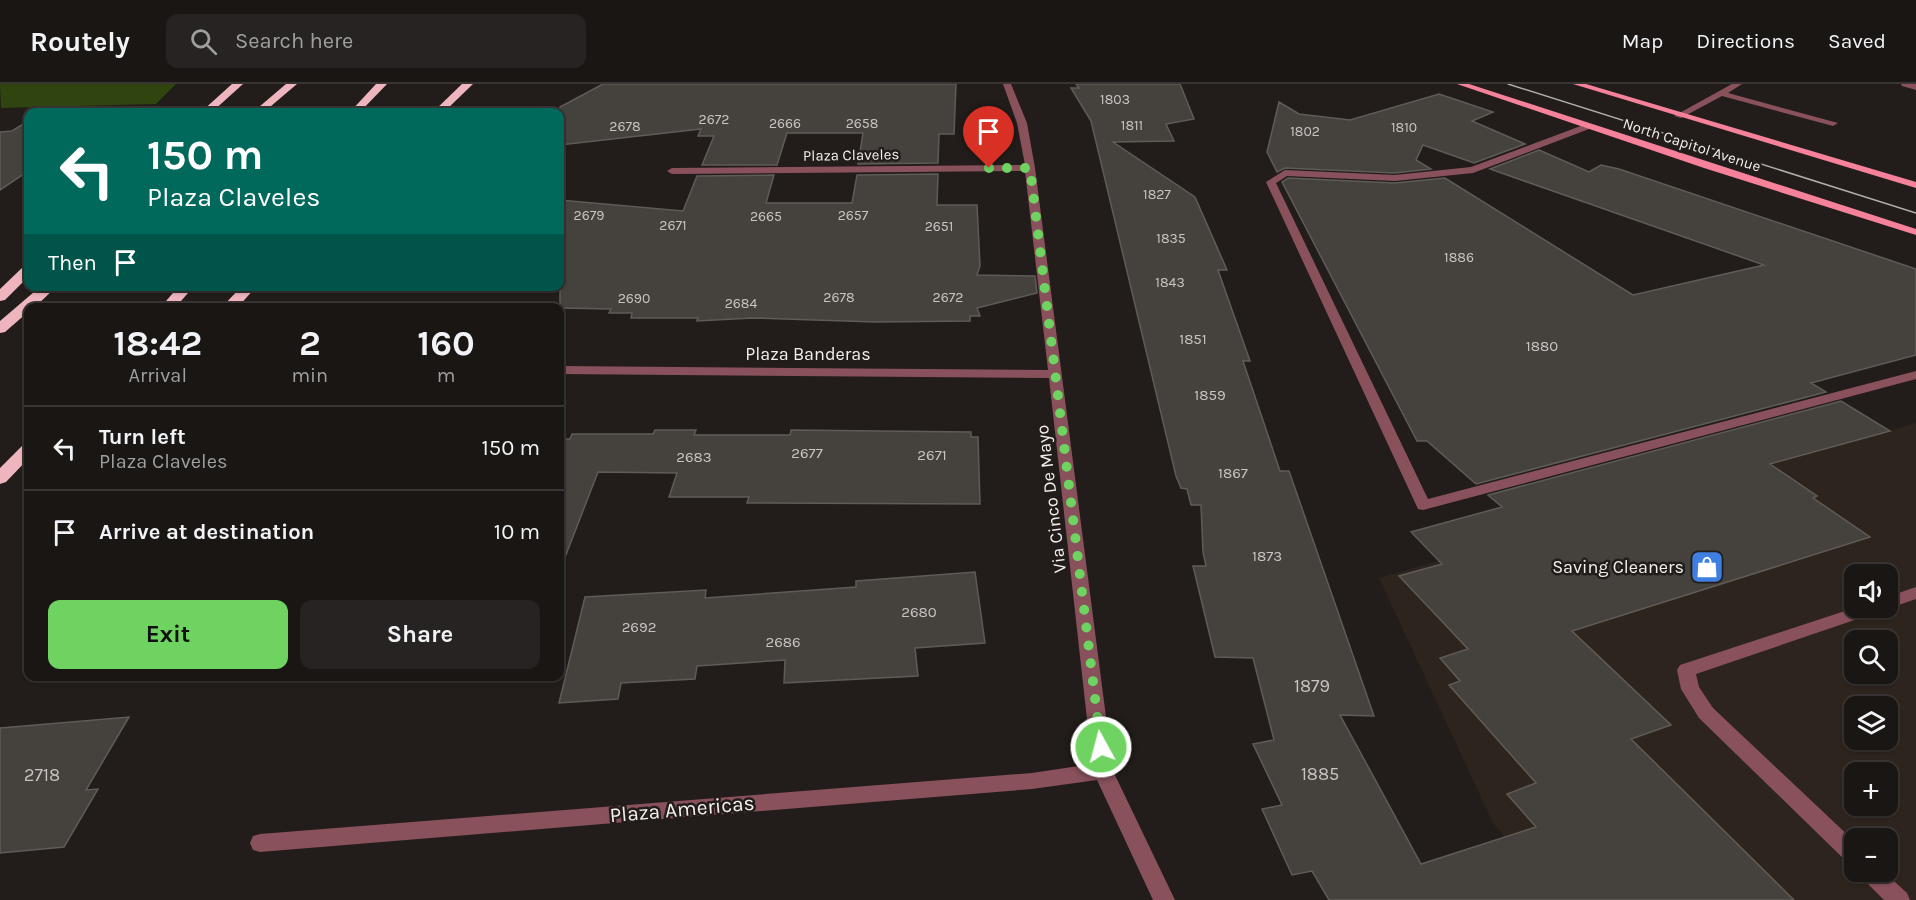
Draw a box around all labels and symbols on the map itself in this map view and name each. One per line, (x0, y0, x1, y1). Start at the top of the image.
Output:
house number: 1803 (1100, 91, 1130, 108)
pin (963, 106, 1014, 168)
house number: 2672 (699, 111, 729, 128)
street label: North Capitol Avenue (1621, 114, 1763, 176)
house number: 2666 (769, 115, 801, 132)
house number: 2658 (846, 115, 878, 132)
house number: 1811 (1121, 117, 1143, 134)
house number: 2678 (609, 118, 641, 135)
house number: 1810 (1391, 119, 1417, 136)
house number: 1802 (1290, 123, 1320, 140)
street label: Plaza Claveles (803, 145, 899, 165)
house number: 1827 (1143, 186, 1171, 203)
house number: 2679 (574, 207, 604, 224)
house number: 2657 (838, 207, 869, 224)
house number: 2665 (750, 208, 782, 225)
house number: 2671 (659, 217, 687, 234)
house number: 2651 (925, 218, 953, 235)
house number: 1835 (1156, 230, 1186, 247)
house number: 1886 (1444, 249, 1474, 266)
house number: 1843 (1155, 274, 1185, 291)
house number: 2678 (823, 289, 855, 306)
house number: 2672 (933, 289, 963, 306)
house number: 2690 (618, 290, 650, 307)
house number: 2684 (725, 295, 757, 312)
house number: 1851 (1179, 330, 1207, 348)
house number: 1880 (1526, 337, 1558, 355)
street label: Plaza Banderas (745, 343, 871, 365)
house number: 1859 (1194, 386, 1226, 404)
street label: Via Cinco De Mayo (1031, 424, 1071, 574)
house number: 2677 (791, 444, 823, 462)
house number: 2671 (917, 446, 947, 464)
house number: 2683 (676, 448, 712, 466)
house number: 1867 (1218, 464, 1248, 482)
house number: 1873 (1252, 547, 1282, 565)
shop icon: Saving Cleaners (1689, 549, 1725, 585)
place label: Saving Cleaners (1552, 556, 1684, 578)
house number: 2680 (901, 603, 937, 621)
house number: 2692 (622, 618, 656, 636)
house number: 2686 (765, 633, 801, 651)
house number: 1879 (1294, 675, 1330, 697)
position arrow (1069, 715, 1133, 779)
house number: 1885 (1301, 763, 1339, 785)
house number: 2718 (24, 764, 60, 786)
street label: Plaza Americas (609, 791, 755, 827)

